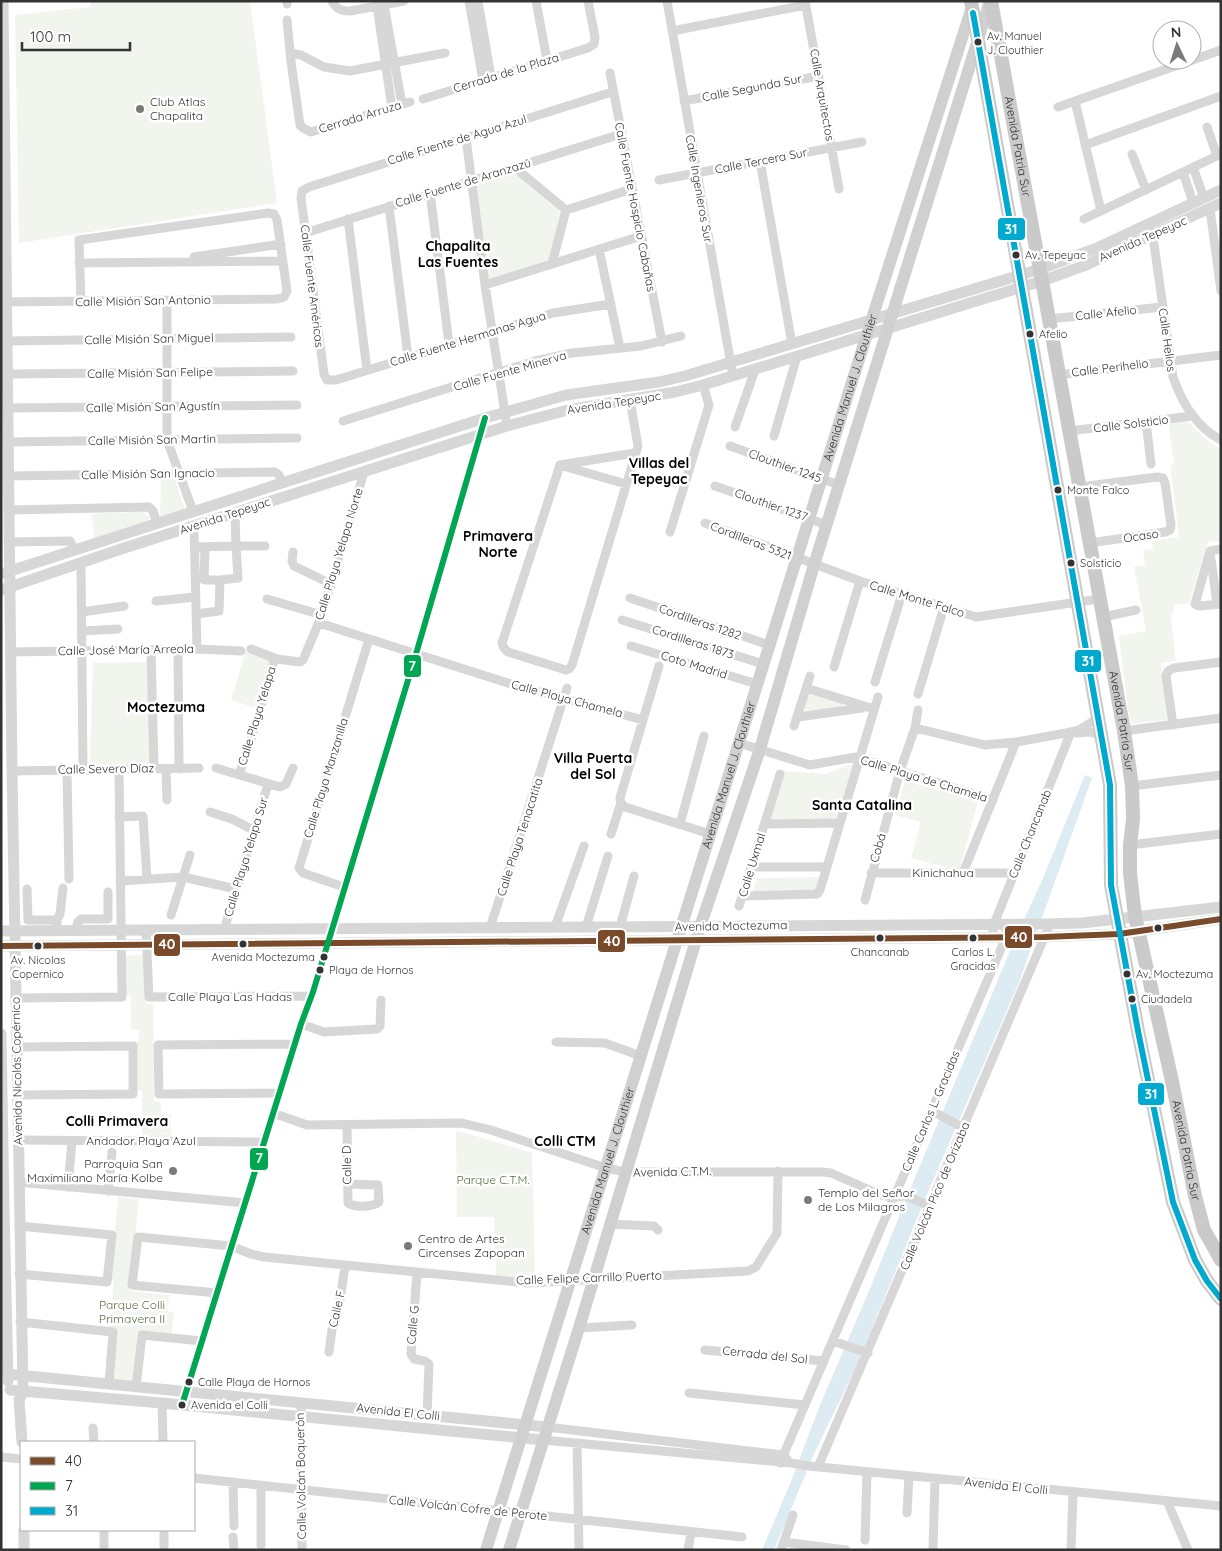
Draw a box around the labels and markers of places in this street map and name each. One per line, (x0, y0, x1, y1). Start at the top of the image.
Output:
place label: Av. Manuel J. Clouthier (987, 29, 1044, 57)
marker: Av. Manuel J. Clouthier (973, 37, 983, 47)
place label: Club Atlas Chapalita (150, 94, 206, 123)
marker: Club Atlas Chapalita (134, 103, 146, 115)
place label: Av. Tepeyac (1025, 248, 1086, 262)
marker: Av. Tepeyac (1011, 250, 1021, 260)
place label: Afelio (1039, 327, 1068, 341)
marker: Afelio (1025, 329, 1035, 339)
place label: Monte Falco (1067, 483, 1130, 497)
marker: Monte Falco (1053, 485, 1063, 495)
place label: Solsticio (1080, 556, 1122, 570)
marker: Solsticio (1066, 558, 1076, 568)
unlabelled marker (1153, 923, 1163, 933)
marker: Chancanab (875, 933, 885, 943)
marker: Carlos L. Gracidas (968, 933, 978, 943)
unlabelled marker (238, 939, 248, 949)
marker: Av. Nicolas Copernico (33, 941, 43, 951)
place label: Chancanab (851, 945, 910, 959)
place label: Carlos L. Gracidas (951, 945, 995, 973)
place label: Avenida Moctezuma (212, 950, 315, 964)
marker: Avenida Moctezuma (319, 952, 329, 962)
place label: Av. Nicolas Copernico (11, 953, 65, 981)
place label: Playa de Hornos (329, 963, 414, 977)
marker: Playa de Hornos (315, 965, 325, 975)
place label: Av. Moctezuma (1136, 967, 1213, 981)
marker: Av. Moctezuma (1122, 969, 1132, 979)
place label: Ciudadela (1141, 992, 1192, 1006)
marker: Ciudadela (1127, 994, 1137, 1004)
place label: Parroquia San Maximiliano María Kolbe (27, 1156, 163, 1185)
marker: Parroquia San Maximiliano María Kolbe (167, 1165, 179, 1177)
place label: Templo del Señor de Los Milagros (818, 1185, 915, 1214)
marker: Templo del Señor de Los Milagros (802, 1194, 814, 1206)
place label: Centro de Artes Circenses Zapopan (418, 1231, 525, 1260)
marker: Centro de Artes Circenses Zapopan (402, 1240, 414, 1252)
place label: Calle Playa de Hornos (198, 1375, 311, 1389)
marker: Calle Playa de Hornos (184, 1377, 194, 1387)
place label: Avenida el Colli (191, 1398, 268, 1412)
marker: Avenida el Colli (177, 1400, 187, 1410)

